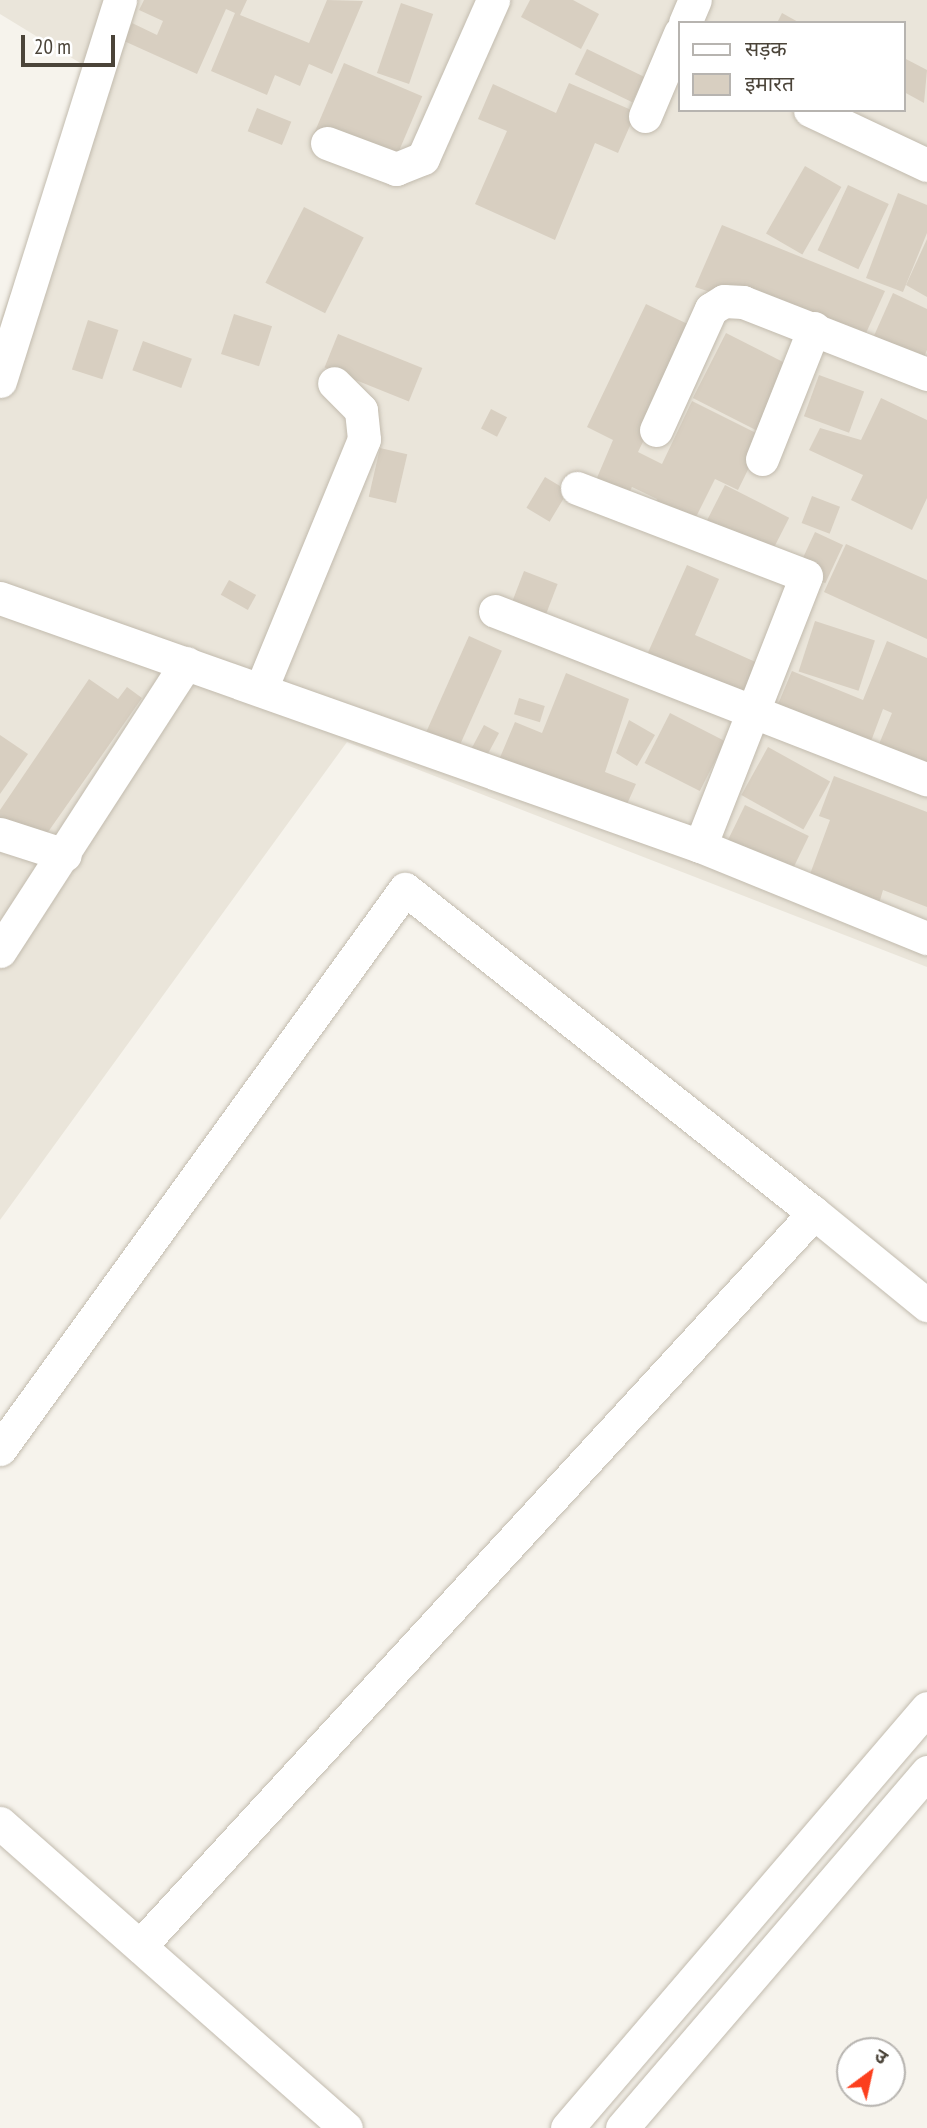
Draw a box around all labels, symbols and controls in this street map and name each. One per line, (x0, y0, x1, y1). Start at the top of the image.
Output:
scale bar (24, 21, 119, 65)
legend (678, 21, 906, 112)
text: 20 m (34, 33, 71, 60)
text: सड़क (745, 35, 787, 62)
text: इमारत (745, 70, 794, 97)
north arrow (836, 2037, 906, 2107)
text: उ (870, 2043, 893, 2069)

